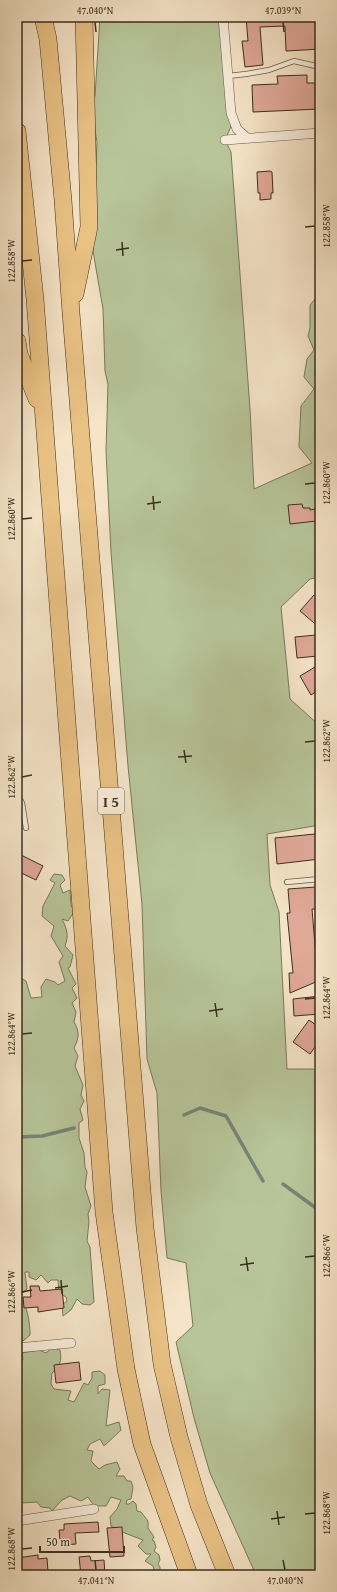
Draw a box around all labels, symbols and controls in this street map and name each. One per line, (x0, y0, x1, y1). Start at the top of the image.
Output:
text: 47.040°N (77, 3, 114, 18)
text: 47.039°N (265, 3, 302, 18)
text: 122.858°W (319, 204, 334, 248)
text: 122.858°W (4, 239, 19, 283)
text: 122.860°W (319, 461, 334, 505)
text: 122.860°W (4, 497, 19, 541)
text: 122.862°W (319, 719, 334, 763)
text: 122.862°W (4, 755, 19, 799)
road number: I 5 (98, 788, 124, 814)
text: 122.864°W (319, 976, 334, 1020)
text: 122.864°W (4, 1012, 19, 1056)
text: 122.866°W (319, 1234, 334, 1278)
text: 122.866°W (4, 1270, 19, 1314)
text: 122.868°W (319, 1491, 334, 1535)
text: 122.868°W (4, 1527, 19, 1571)
scale bar (40, 1528, 124, 1554)
text: 50 m (46, 1533, 70, 1550)
text: 47.041°N (78, 1573, 115, 1588)
text: 47.040°N (267, 1573, 304, 1588)

